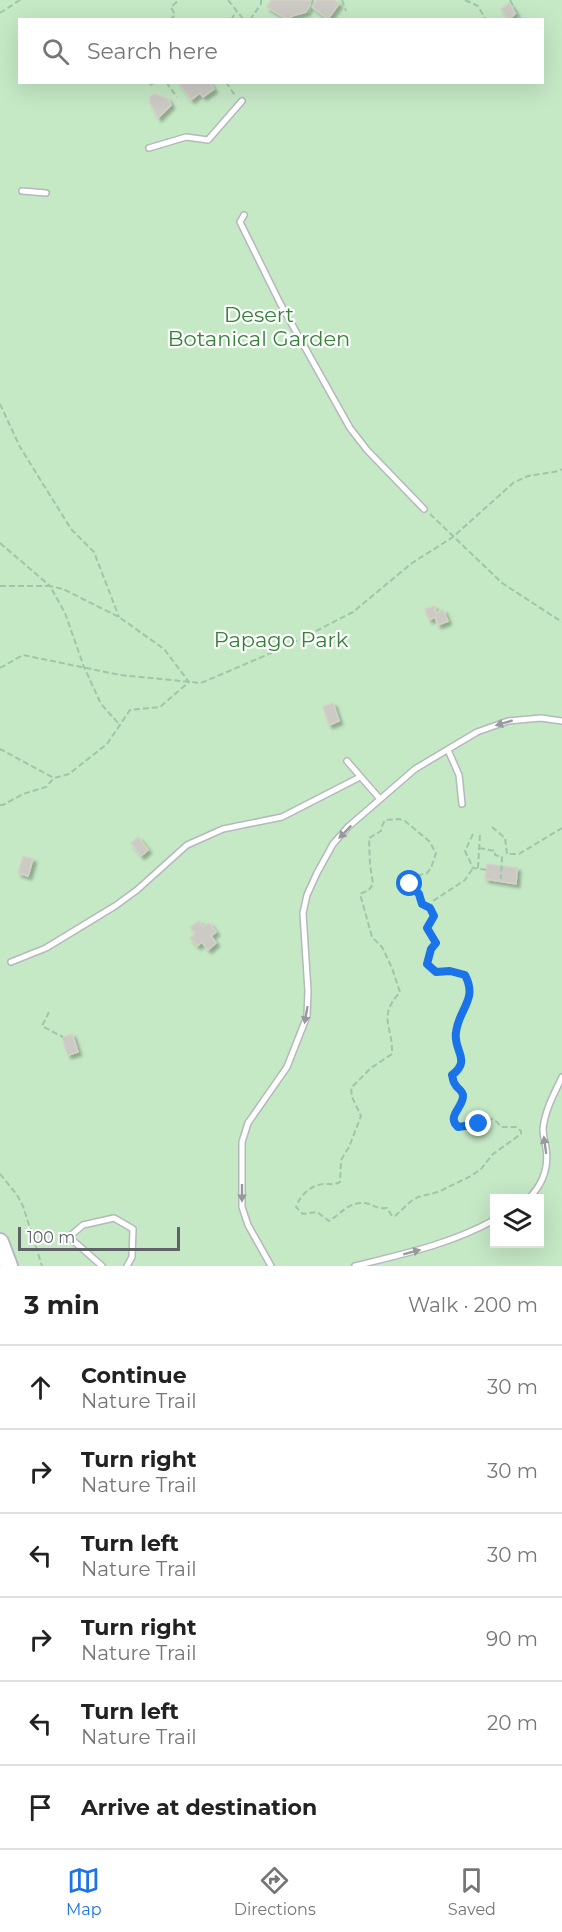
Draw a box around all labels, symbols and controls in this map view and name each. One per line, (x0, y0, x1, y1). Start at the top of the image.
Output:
search box (18, 18, 544, 84)
icon: search (39, 35, 72, 68)
text: Search here (87, 38, 218, 65)
park label: Desert Botanical Garden (168, 302, 350, 351)
park label: Papago Park (214, 627, 349, 652)
one-way arrow (495, 719, 513, 728)
one-way arrow (338, 824, 352, 839)
route start (396, 870, 422, 896)
one-way arrow (301, 1005, 310, 1024)
route end (465, 1110, 491, 1136)
one-way arrow (541, 1136, 550, 1155)
one-way arrow (237, 1183, 247, 1202)
map controls (490, 1194, 544, 1248)
button: layers (490, 1194, 544, 1248)
scale bar (18, 1224, 180, 1252)
text: 100 m (27, 1228, 75, 1247)
one-way arrow (402, 1246, 421, 1256)
text: 3 min (24, 1289, 100, 1321)
text: Walk · 200 m (408, 1293, 538, 1317)
text: Continue (81, 1362, 187, 1389)
icon: ahead (24, 1371, 57, 1404)
text: 30 m (487, 1375, 538, 1399)
text: Nature Trail (81, 1389, 197, 1413)
text: Turn right (81, 1446, 196, 1473)
icon: right (24, 1455, 57, 1488)
text: 30 m (487, 1459, 538, 1483)
text: Nature Trail (81, 1473, 197, 1497)
text: Turn left (81, 1530, 179, 1557)
icon: left (24, 1539, 57, 1572)
text: 30 m (487, 1543, 538, 1567)
text: Nature Trail (81, 1557, 197, 1581)
text: Turn right (81, 1614, 196, 1641)
icon: right (24, 1623, 57, 1656)
text: 90 m (486, 1627, 538, 1651)
text: Nature Trail (81, 1641, 197, 1665)
text: Turn left (81, 1698, 179, 1725)
icon: left (24, 1707, 57, 1740)
text: 20 m (487, 1711, 538, 1735)
text: Nature Trail (81, 1725, 197, 1749)
icon: arrive (24, 1791, 57, 1824)
text: Arrive at destination (81, 1794, 317, 1821)
tab: Map (66, 1864, 102, 1919)
tab: Directions (234, 1864, 316, 1919)
tab: Saved (448, 1864, 496, 1919)

